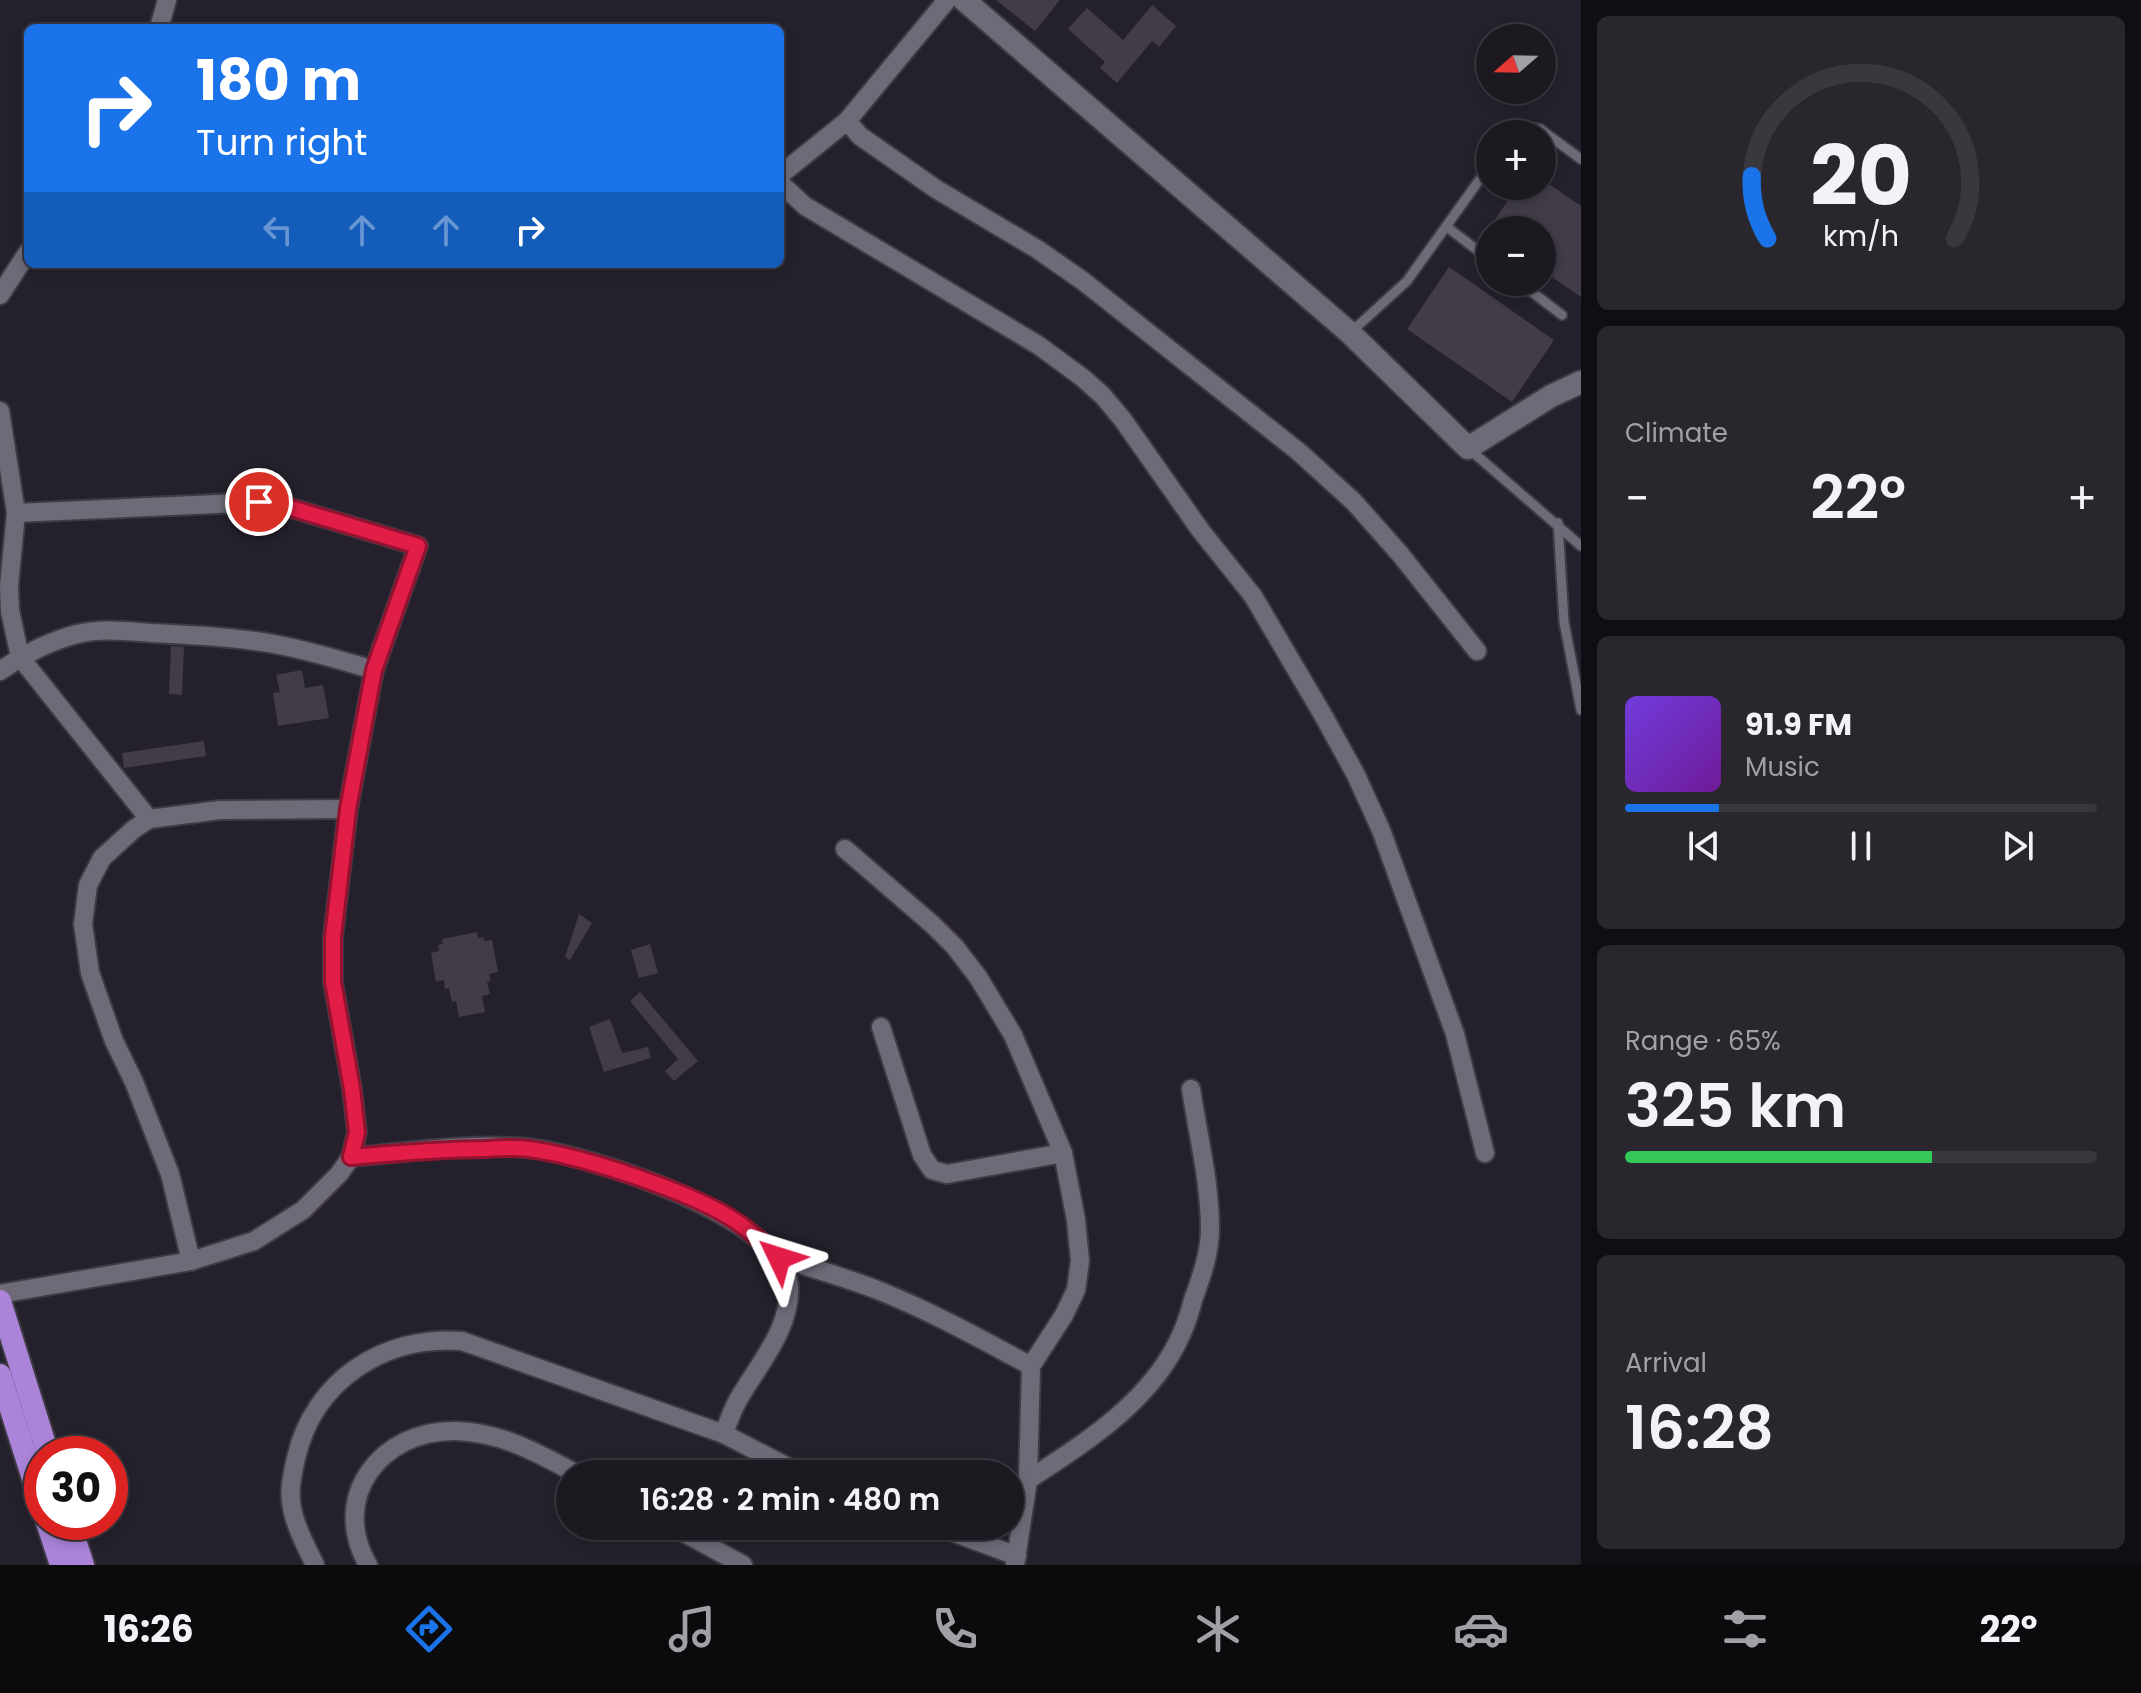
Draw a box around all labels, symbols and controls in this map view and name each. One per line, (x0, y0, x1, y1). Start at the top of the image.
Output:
north arrow (1476, 24, 1556, 104)
map controls (1476, 24, 1556, 296)
text: 180 m (196, 41, 361, 120)
icon: right (64, 56, 168, 160)
text: Turn right (196, 117, 367, 168)
text: 20 (1810, 117, 1912, 233)
button: + (1476, 120, 1556, 200)
icon: left (256, 208, 300, 252)
icon: ahead (340, 208, 384, 252)
icon: ahead (424, 208, 468, 252)
icon: right (508, 208, 552, 252)
button: − (1476, 216, 1556, 296)
text: km/h (1823, 216, 1899, 256)
text: Climate (1625, 415, 1728, 451)
text: 22° (1810, 456, 1906, 540)
pin (225, 468, 293, 536)
text: − (1625, 468, 1649, 529)
text: + (2067, 468, 2097, 529)
icon: arrive (237, 480, 281, 524)
text: 91.9 FM (1745, 703, 1852, 746)
text: Music (1745, 749, 1820, 785)
icon: previous (1682, 824, 1726, 868)
icon: pause (1839, 824, 1883, 868)
icon: next (1996, 824, 2040, 868)
text: Range · 65% (1625, 1023, 1781, 1059)
text: 325 km (1625, 1064, 1846, 1148)
position arrow (737, 1216, 821, 1300)
text: Arrival (1625, 1345, 1707, 1381)
text: 16:28 (1625, 1386, 1774, 1470)
speed limit sign: 30 (24, 1436, 128, 1540)
text: 16:28 · 2 min · 480 m (640, 1478, 940, 1521)
icon: directions (401, 1601, 457, 1657)
icon: music (664, 1601, 720, 1657)
icon: phone (927, 1601, 983, 1657)
icon: climate (1190, 1601, 1246, 1657)
icon: car (1453, 1601, 1509, 1657)
icon: filters (1717, 1601, 1773, 1657)
text: 16:26 (104, 1604, 194, 1655)
text: 22° (1980, 1604, 2037, 1655)

